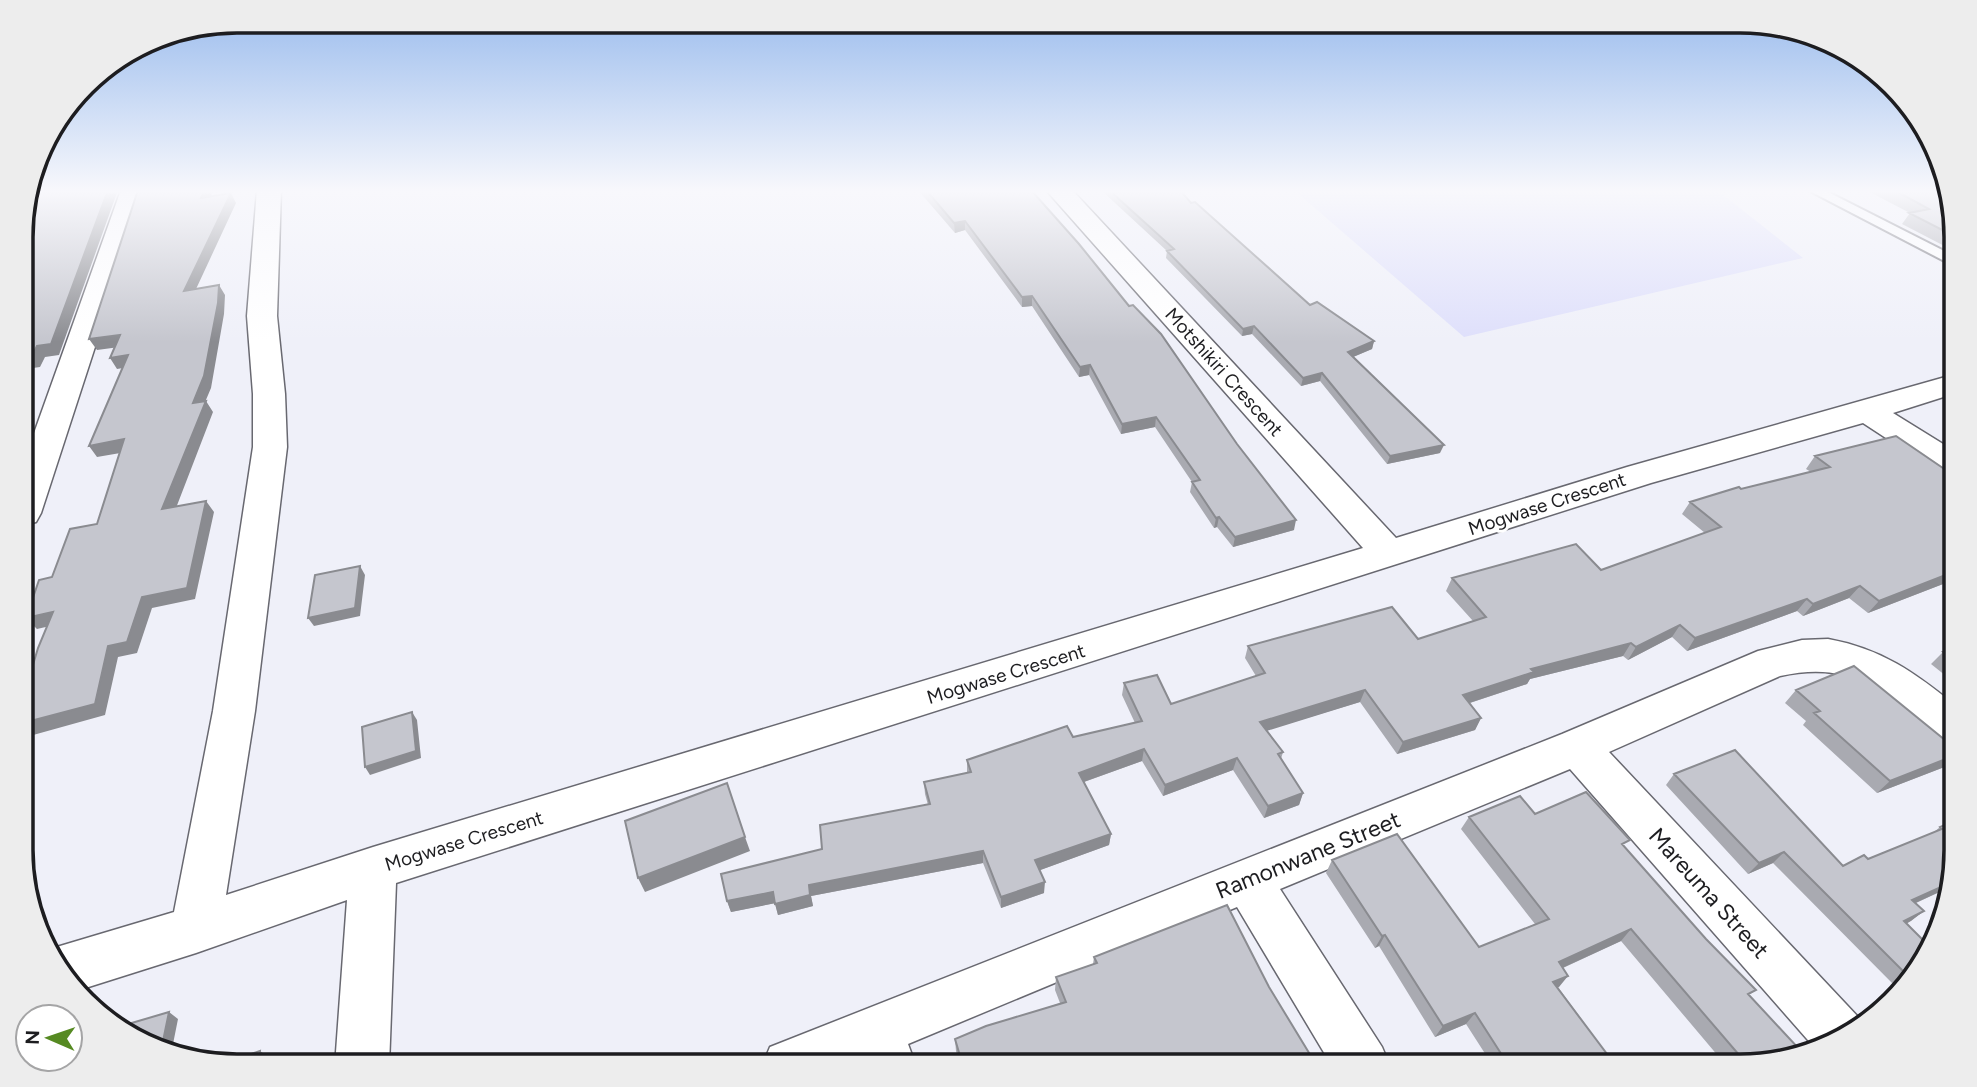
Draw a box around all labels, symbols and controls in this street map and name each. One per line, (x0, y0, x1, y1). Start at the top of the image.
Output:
street label: Motshikiri Crescent (1160, 303, 1288, 441)
street label: Mogwase Crescent (1465, 468, 1629, 540)
street label: Mogwase Crescent (924, 639, 1088, 709)
street label: Ramonwane Street (1212, 805, 1404, 905)
street label: Mogwase Crescent (382, 806, 546, 876)
street label: Mareuma Street (1643, 822, 1775, 964)
north arrow (14, 1003, 84, 1073)
text: N (21, 1030, 44, 1045)

